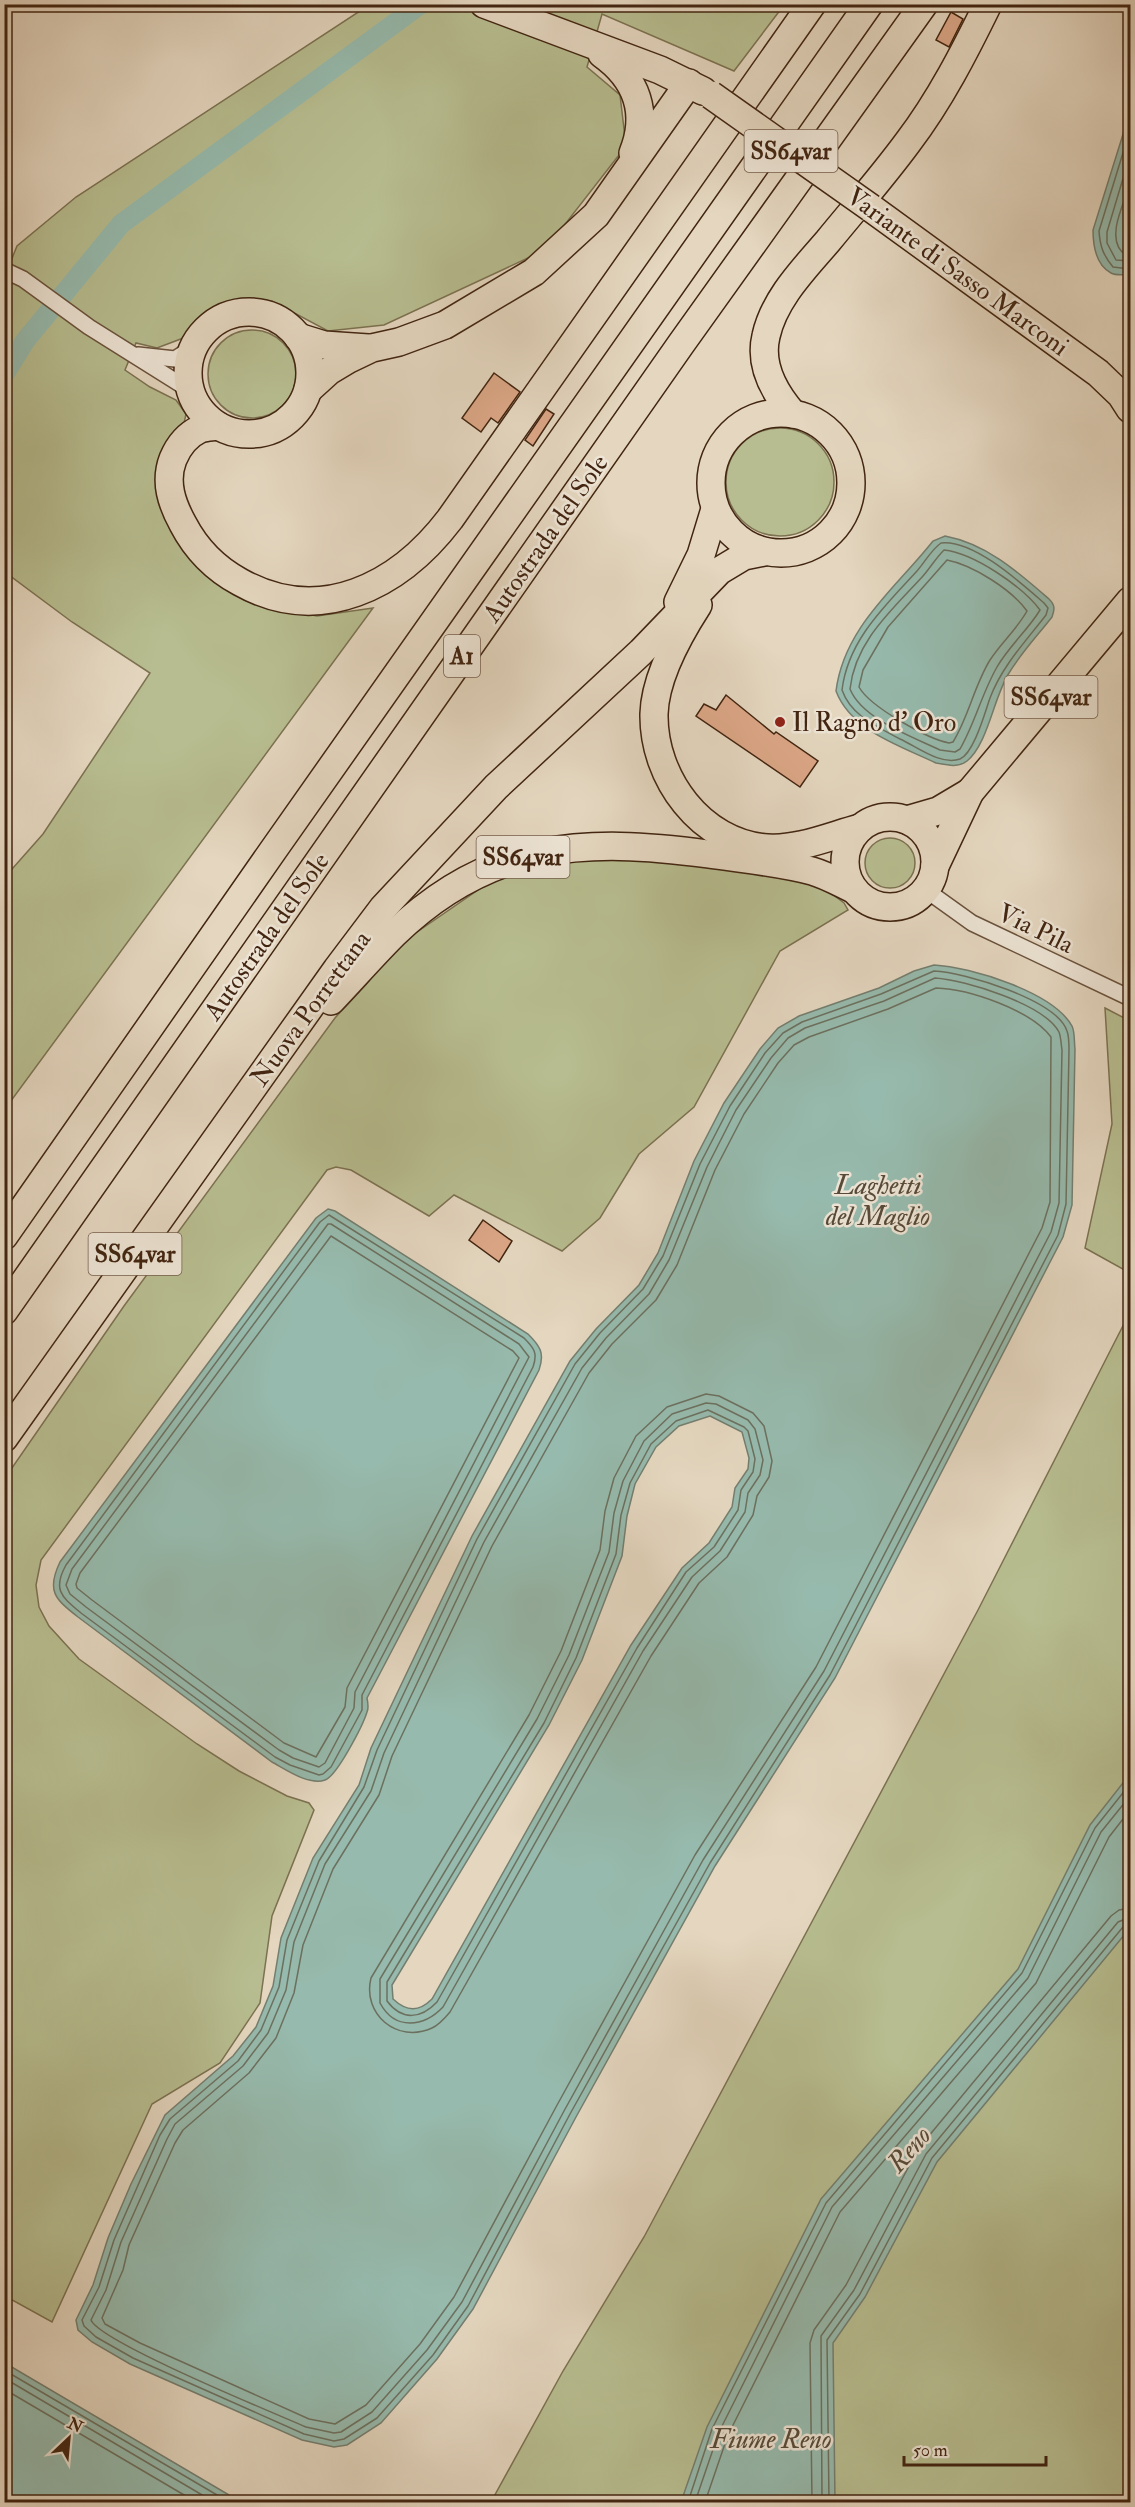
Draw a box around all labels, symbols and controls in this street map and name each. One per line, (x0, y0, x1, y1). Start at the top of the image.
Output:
road number: SS64var (744, 130, 838, 172)
street label: Variante di Sasso Marconi (840, 180, 1075, 363)
street label: Autostrada del Sole (476, 448, 616, 629)
road number: A1 (444, 635, 480, 677)
road number: SS64var (1004, 676, 1098, 718)
place label: Il Ragno d' Oro (792, 707, 956, 739)
marker: Il Ragno d' Oro (773, 715, 787, 729)
road number: SS64var (476, 836, 570, 878)
street label: Autostrada del Sole (197, 846, 337, 1027)
street label: Via Pila (992, 897, 1079, 961)
street label: Nuova Porrettana (244, 924, 378, 1093)
water label: Laghetti del Maglio (825, 1169, 930, 1233)
road number: SS64var (88, 1233, 182, 1275)
water label: Reno (880, 2119, 938, 2180)
north arrow (39, 2408, 99, 2468)
text: N (63, 2413, 87, 2438)
water label: Fiume Reno (708, 2423, 832, 2456)
scale bar (904, 2429, 1046, 2467)
text: 50 m (913, 2439, 948, 2462)

